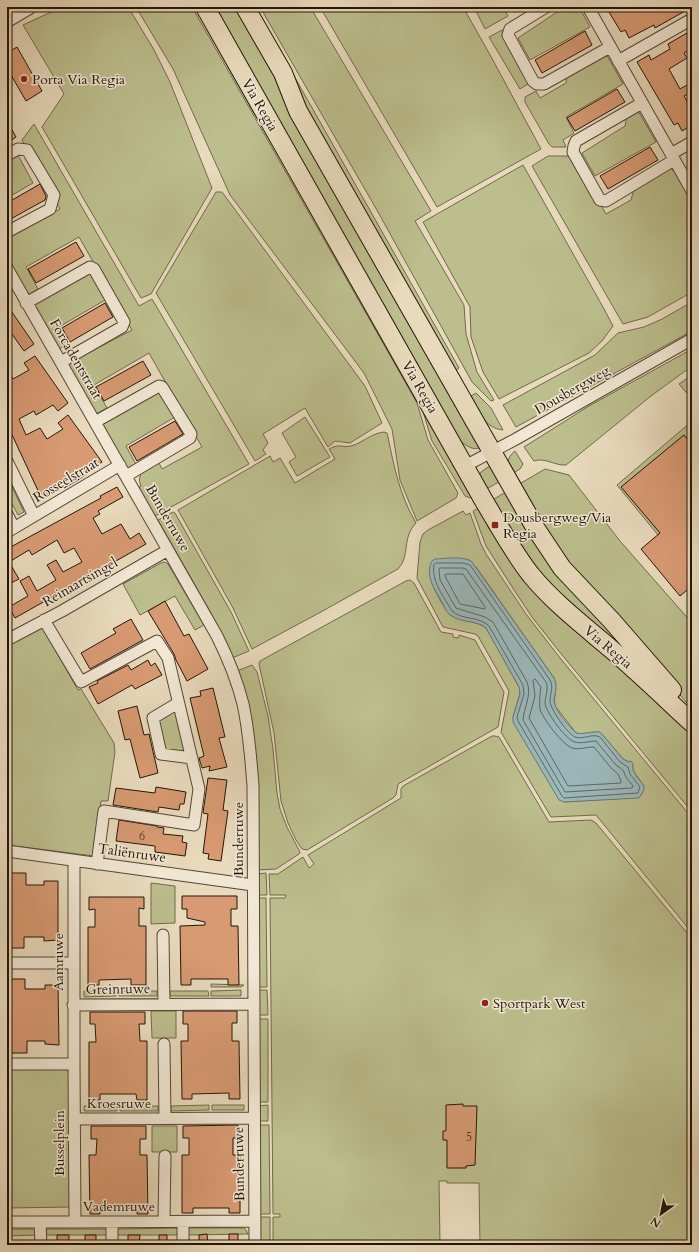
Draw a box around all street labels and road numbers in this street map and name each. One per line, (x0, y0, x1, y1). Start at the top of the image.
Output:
street label: Via Regia (237, 75, 283, 135)
street label: Forcadentstraat (45, 315, 107, 403)
street label: Via Regia (397, 357, 443, 417)
street label: Dousbergweg (531, 361, 613, 419)
street label: Rosseelstraat (30, 453, 103, 507)
street label: Bunderruwe (141, 481, 195, 555)
street label: Reinaartsingel (39, 553, 121, 611)
street label: Via Regia (580, 621, 636, 673)
street label: Bunderruwe (229, 802, 248, 876)
street label: Taliënruwe (97, 839, 167, 867)
street label: Aamruwe (49, 933, 68, 991)
street label: Greinruwe (85, 979, 151, 999)
street label: Kroesruwe (87, 1094, 151, 1113)
street label: Busselplein (50, 1110, 69, 1176)
street label: Bunderruwe (229, 1127, 249, 1201)
street label: Vademruwe (83, 1197, 155, 1216)

